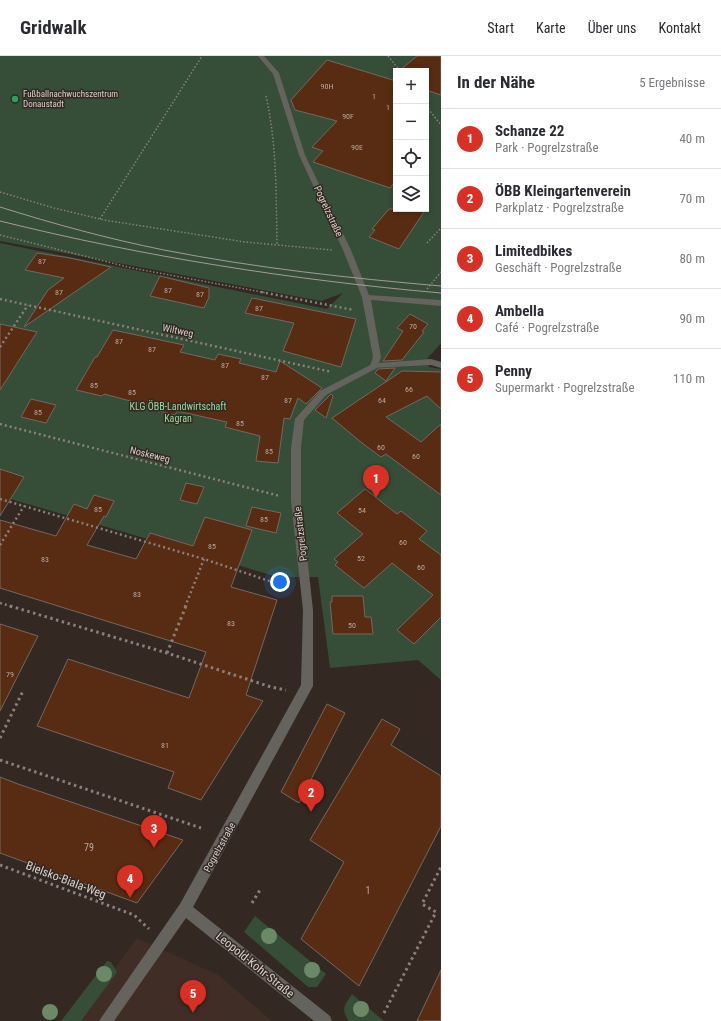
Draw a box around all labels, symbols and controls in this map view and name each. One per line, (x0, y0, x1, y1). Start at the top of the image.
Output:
text: Gridwalk (20, 16, 86, 39)
text: Start (487, 20, 514, 36)
text: Karte (536, 20, 566, 36)
text: Über uns (588, 20, 636, 36)
text: Kontakt (658, 20, 701, 36)
map controls (393, 68, 429, 212)
button: + (393, 68, 429, 104)
text: In der Nähe (457, 72, 535, 92)
text: 5 Ergebnisse (639, 75, 705, 90)
house number: 90H (321, 82, 333, 91)
place label: Fußballnachwuchszentrum Donaustadt (23, 89, 118, 109)
house number: 1 (372, 92, 376, 101)
marker: Fußballnachwuchszentrum Donaustadt (10, 94, 20, 104)
house number: 1 (386, 103, 390, 112)
button: − (393, 104, 429, 140)
house number: 90F (342, 112, 354, 121)
text: Schanze 22 (495, 122, 564, 140)
text: 1 (467, 131, 473, 146)
text: 40 m (679, 131, 705, 146)
button: locate (393, 140, 429, 176)
text: Park · Pogrelzstraße (495, 140, 599, 155)
house number: 90E (351, 143, 363, 152)
button: layers (393, 176, 429, 212)
text: ÖBB Kleingartenverein (495, 182, 631, 200)
street label: Pogrelzstraße (312, 184, 345, 239)
text: 2 (467, 191, 473, 206)
text: 70 m (679, 191, 705, 206)
text: Parkplatz · Pogrelzstraße (495, 200, 624, 215)
text: Limitedbikes (495, 242, 572, 260)
text: 3 (467, 251, 473, 266)
text: 80 m (679, 251, 705, 266)
house number: 87 (38, 257, 46, 266)
text: Geschäft · Pogrelzstraße (495, 260, 622, 275)
house number: 87 (164, 286, 172, 295)
house number: 87 (55, 288, 63, 297)
house number: 87 (196, 290, 204, 299)
text: Ambella (495, 302, 544, 320)
house number: 87 (255, 304, 263, 313)
text: 4 (467, 311, 473, 326)
text: 90 m (679, 311, 705, 326)
text: Café · Pogrelzstraße (495, 320, 599, 335)
street label: Wiltweg (161, 322, 194, 339)
house number: 70 (409, 322, 417, 331)
house number: 87 (115, 337, 123, 346)
house number: 87 (148, 345, 156, 354)
house number: 87 (221, 361, 229, 370)
text: Penny (495, 362, 532, 380)
text: 5 (467, 371, 473, 386)
text: 110 m (673, 371, 705, 386)
house number: 87 (261, 373, 269, 382)
text: Supermarkt · Pogrelzstraße (495, 380, 635, 395)
house number: 85 (90, 381, 98, 390)
house number: 66 (405, 385, 413, 394)
house number: 85 (128, 388, 136, 397)
house number: 87 (284, 396, 292, 405)
house number: 64 (378, 396, 386, 405)
park label: KLG ÖBB-Landwirtschaft Kagran (130, 400, 226, 424)
house number: 85 (34, 408, 42, 417)
house number: 85 (236, 419, 244, 428)
house number: 60 (377, 443, 385, 452)
street label: Noskeweg (129, 444, 171, 465)
house number: 85 (265, 447, 273, 456)
house number: 60 (412, 452, 420, 461)
pin: 1 (363, 465, 389, 498)
house number: 85 (94, 505, 102, 514)
street label: Pogrelzstraße (292, 506, 309, 562)
house number: 54 (358, 506, 366, 515)
house number: 85 (260, 515, 268, 524)
house number: 60 (399, 538, 407, 547)
house number: 85 (208, 542, 216, 551)
house number: 52 (357, 554, 365, 563)
house number: 83 (41, 555, 49, 564)
house number: 60 (417, 563, 425, 572)
your location (270, 572, 290, 592)
house number: 83 (133, 590, 141, 599)
house number: 83 (227, 619, 235, 628)
house number: 50 (348, 621, 356, 630)
house number: 79 (6, 670, 14, 679)
house number: 81 (161, 741, 169, 750)
pin: 2 (298, 779, 324, 812)
pin: 3 (141, 815, 167, 848)
street label: Pogrelzstraße (201, 820, 238, 874)
house number: 79 (84, 842, 94, 853)
street label: Bielsko-Biala-Weg (24, 858, 108, 902)
pin: 4 (117, 865, 143, 898)
house number: 1 (366, 885, 370, 896)
street label: Leopold-Kohr-Straße (213, 929, 297, 1001)
pin: 5 (180, 980, 206, 1013)

